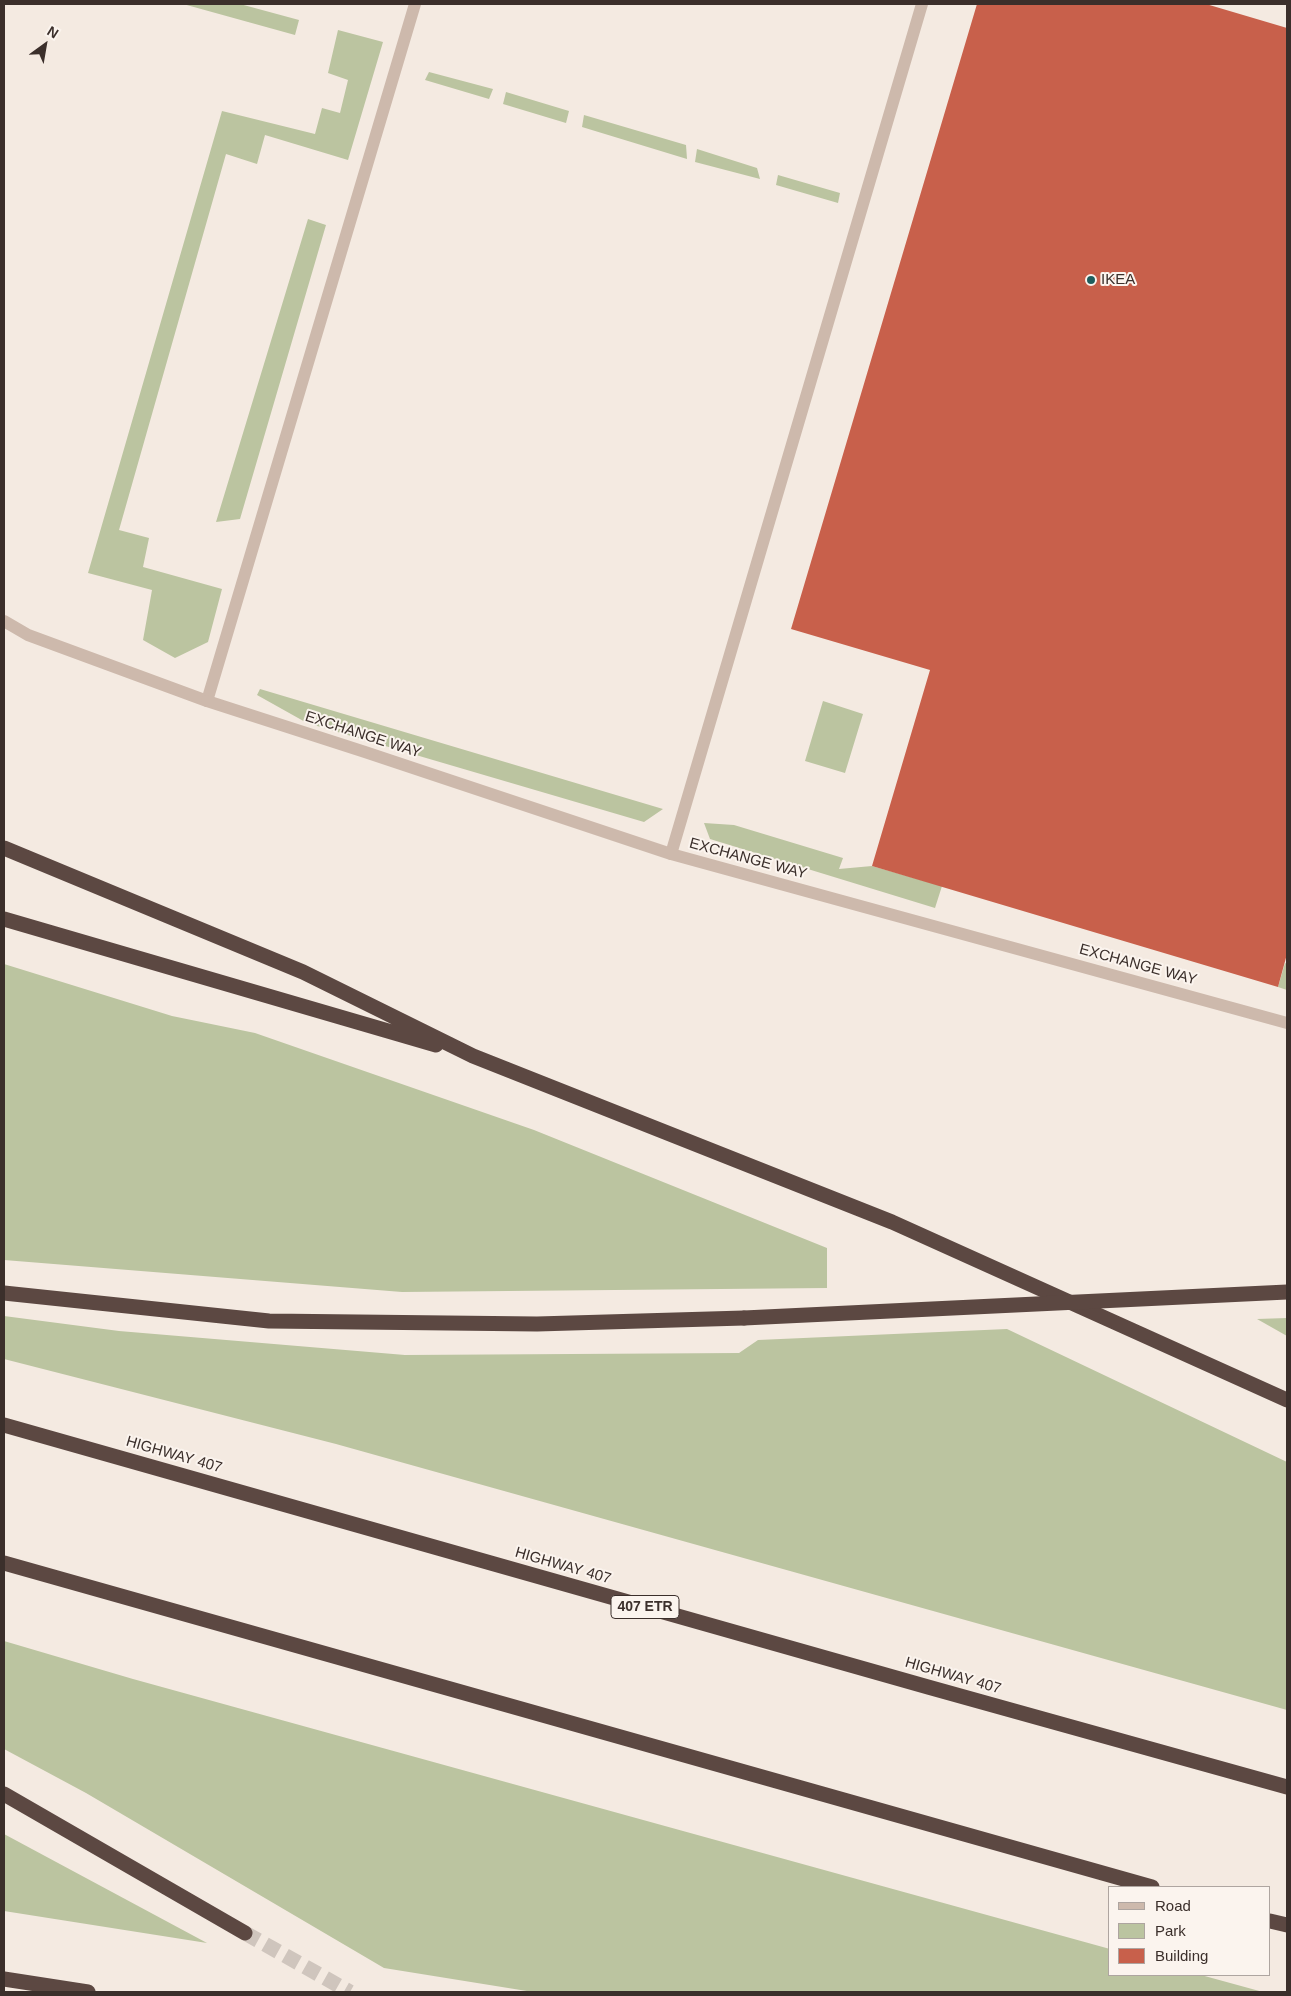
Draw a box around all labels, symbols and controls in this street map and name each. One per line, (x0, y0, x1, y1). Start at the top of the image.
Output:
north arrow (20, 20, 70, 70)
text: N (44, 23, 61, 42)
place label: IKEA (1101, 271, 1135, 289)
marker: IKEA (1085, 274, 1097, 286)
street label: EXCHANGE WAY (303, 708, 423, 762)
street label: EXCHANGE WAY (687, 835, 809, 883)
street label: EXCHANGE WAY (1077, 941, 1199, 989)
street label: HIGHWAY 407 (124, 1433, 224, 1477)
street label: HIGHWAY 407 (513, 1544, 613, 1588)
road number: 407 ETR (611, 1595, 679, 1618)
street label: HIGHWAY 407 (903, 1654, 1003, 1698)
legend (1108, 1886, 1271, 1976)
text: Road (1155, 1897, 1191, 1914)
text: Park (1155, 1922, 1186, 1939)
text: Building (1155, 1947, 1208, 1964)

